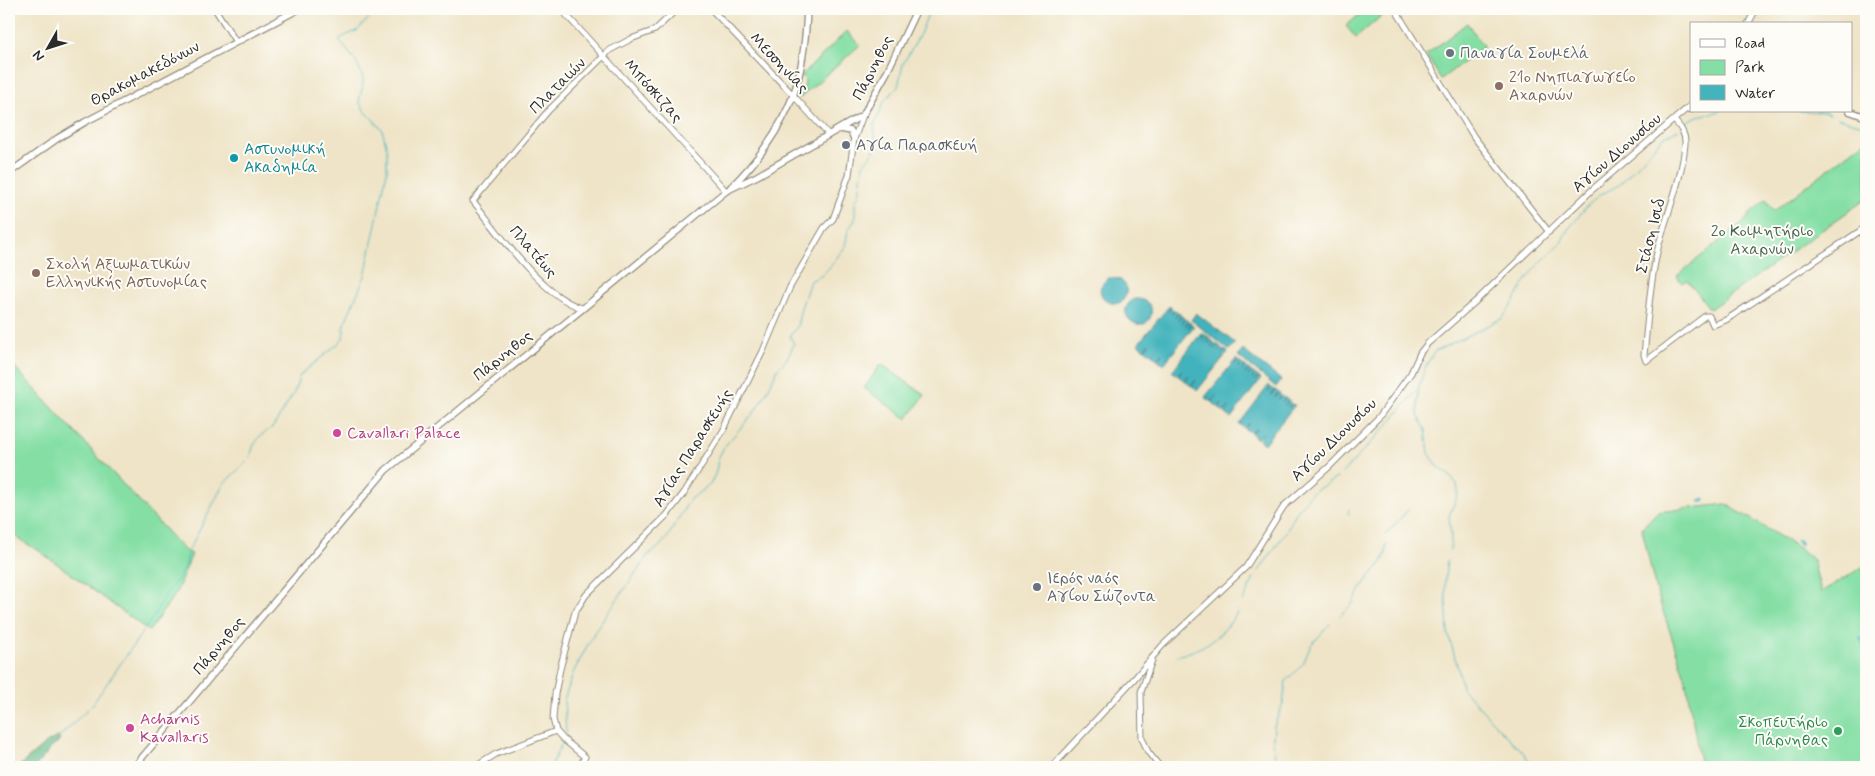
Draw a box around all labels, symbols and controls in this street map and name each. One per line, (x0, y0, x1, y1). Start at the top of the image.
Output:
north arrow (22, 22, 72, 72)
legend (1690, 22, 1852, 112)
street label: Μεσσηνίας (745, 28, 813, 98)
street label: Πάρνηθος (848, 32, 898, 104)
text: Road (1735, 34, 1765, 54)
street label: Θρακομακεδόνων (87, 36, 203, 112)
place label: Παναγία Σουμελά (1460, 43, 1589, 64)
text: N (29, 46, 49, 65)
marker: Παναγία Σουμελά (1444, 47, 1456, 59)
street label: Πλαταιών (525, 53, 591, 119)
street label: Μπόσκιζας (619, 55, 687, 127)
text: Park (1735, 58, 1765, 78)
place label: 21ο Νηπιαγωγείο Αχαρνών (1509, 67, 1636, 106)
marker: 21ο Νηπιαγωγείο Αχαρνών (1493, 80, 1505, 92)
text: Water (1735, 84, 1775, 104)
street label: Αγίου Διονυσίου (1568, 108, 1666, 198)
place label: Αγία Παρασκευή (856, 135, 978, 156)
place label: Αστυνομική Ακαδημία (244, 139, 326, 178)
marker: Αγία Παρασκευή (840, 139, 852, 151)
marker: Αστυνομική Ακαδημία (228, 152, 240, 164)
street label: Στάση Ισιδ (1632, 196, 1670, 276)
street label: Πλατέως (504, 221, 562, 283)
park label: 2ο Κοιμητήριο Αχαρνών (1711, 221, 1813, 260)
place label: Σχολή Αξιωματικών Ελληνικής Αστυνομίας (46, 254, 207, 293)
marker: Σχολή Αξιωματικών Ελληνικής Αστυνομίας (30, 267, 42, 279)
street label: Πάρνηθος (469, 326, 537, 386)
street label: Αγίας Παρασκευής (648, 385, 738, 511)
street label: Αγίου Διονυσίου (1286, 394, 1382, 486)
place label: Cavallari Palace (347, 423, 461, 444)
marker: Cavallari Palace (331, 427, 343, 439)
place label: Ιερός ναός Αγίου Σώζοντα (1047, 568, 1156, 607)
marker: Ιερός ναός Αγίου Σώζοντα (1031, 581, 1043, 593)
street label: Πάρνηθος (188, 612, 250, 680)
place label: Acharnis Kavallaris (140, 709, 208, 748)
place label: Σκοπευτήριο Πάρνηθας (1738, 712, 1828, 751)
marker: Acharnis Kavallaris (124, 722, 136, 734)
marker: Σκοπευτήριο Πάρνηθας (1832, 725, 1844, 737)

